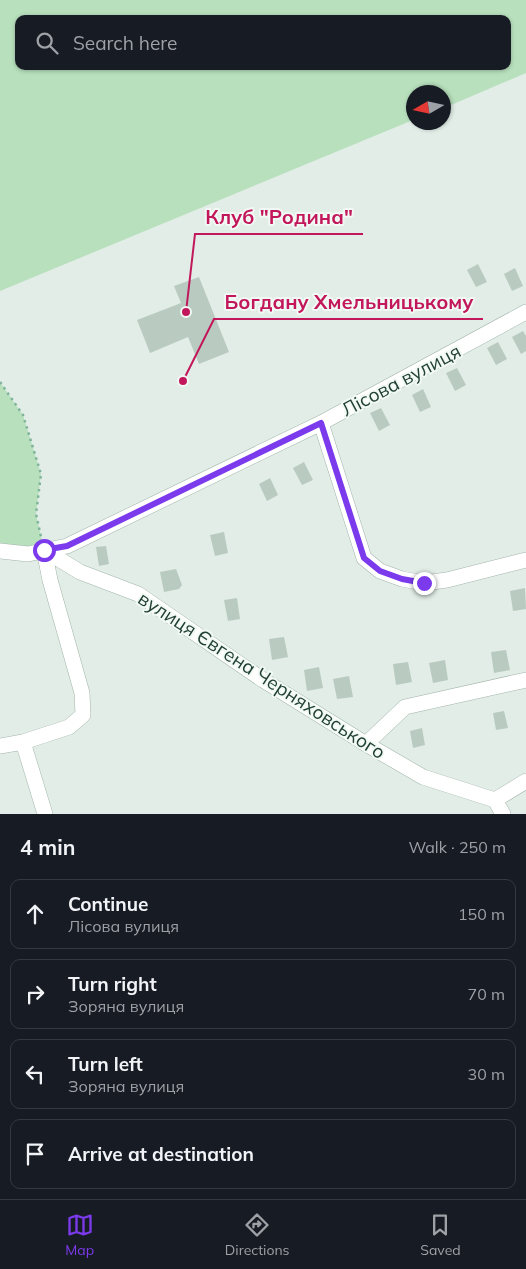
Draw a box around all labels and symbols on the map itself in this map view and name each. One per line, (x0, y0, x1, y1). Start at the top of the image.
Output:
north arrow (406, 85, 451, 130)
callout: Клуб "Родина" (195, 199, 363, 234)
text: Клуб "Родина" (205, 204, 353, 229)
callout: Богдану Хмельницькому (214, 284, 483, 319)
text: Богдану Хмельницькому (225, 289, 474, 314)
street label: Лісова вулиця (337, 338, 465, 422)
route start (33, 539, 56, 562)
route end (413, 572, 436, 595)
street label: вулиця Євгена Черняховського (134, 586, 390, 764)

